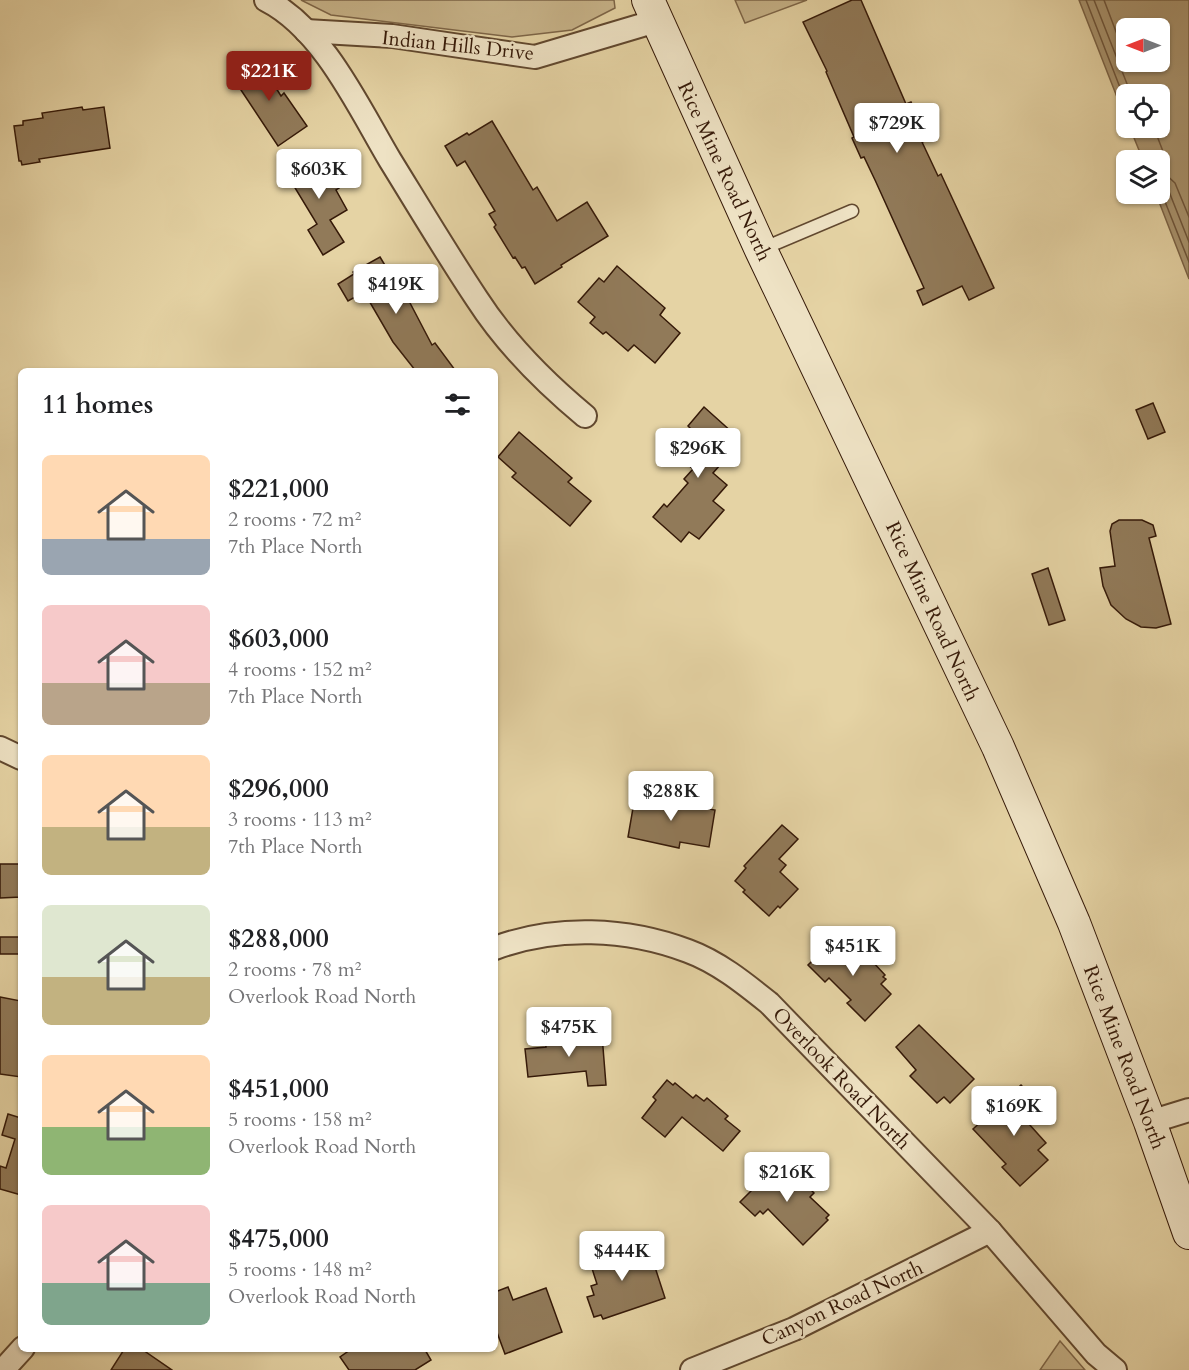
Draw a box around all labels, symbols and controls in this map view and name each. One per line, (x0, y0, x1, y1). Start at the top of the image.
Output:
north arrow (1116, 18, 1170, 72)
map controls (1116, 18, 1170, 204)
street label: Indian Hills Drive (381, 24, 535, 67)
pin: $221K (227, 51, 311, 102)
text: $221K (240, 57, 298, 84)
street label: Rice Mine Road North (671, 77, 778, 265)
button: locate (1116, 84, 1170, 138)
pin: $729K (855, 103, 939, 154)
text: $729K (868, 109, 926, 136)
pin: $603K (277, 149, 361, 200)
button: layers (1116, 150, 1170, 204)
text: $603K (290, 155, 348, 182)
pin: $419K (354, 264, 438, 315)
text: $419K (367, 270, 425, 297)
text: 11 homes (42, 387, 153, 422)
icon: filters (441, 388, 474, 421)
pin: $296K (656, 428, 740, 479)
text: $296K (669, 434, 727, 461)
text: $221,000 (228, 471, 329, 506)
icon: home (90, 479, 162, 551)
text: 2 rooms · 72 m² (228, 506, 361, 533)
street label: Rice Mine Road North (879, 517, 986, 705)
text: 7th Place North (228, 533, 363, 560)
text: $603,000 (228, 621, 329, 656)
icon: home (90, 629, 162, 701)
text: 4 rooms · 152 m² (228, 656, 372, 683)
text: 7th Place North (228, 683, 363, 710)
text: $296,000 (228, 771, 329, 806)
pin: $288K (629, 771, 713, 822)
text: $288K (642, 777, 700, 804)
icon: home (90, 779, 162, 851)
text: 3 rooms · 113 m² (228, 806, 372, 833)
text: 7th Place North (228, 833, 363, 860)
text: $288,000 (228, 921, 329, 956)
pin: $451K (811, 926, 895, 977)
icon: home (90, 929, 162, 1001)
text: $451K (824, 932, 882, 959)
text: 2 rooms · 78 m² (228, 956, 361, 983)
street label: Rice Mine Road North (1077, 961, 1172, 1153)
text: Overlook Road North (228, 983, 416, 1010)
street label: Overlook Road North (767, 1001, 917, 1155)
pin: $475K (527, 1007, 611, 1058)
text: $475K (540, 1013, 598, 1040)
text: $451,000 (228, 1071, 329, 1106)
icon: home (90, 1079, 162, 1151)
pin: $169K (972, 1086, 1056, 1137)
text: $169K (985, 1092, 1043, 1119)
text: 5 rooms · 158 m² (228, 1106, 372, 1133)
text: Overlook Road North (228, 1133, 416, 1160)
pin: $216K (745, 1152, 829, 1203)
text: $216K (758, 1158, 816, 1185)
text: $475,000 (228, 1221, 329, 1256)
icon: home (90, 1229, 162, 1301)
pin: $444K (580, 1231, 664, 1282)
text: $444K (593, 1237, 651, 1264)
street label: Canyon Road North (757, 1254, 927, 1353)
text: 5 rooms · 148 m² (228, 1256, 372, 1283)
text: Overlook Road North (228, 1283, 416, 1310)

